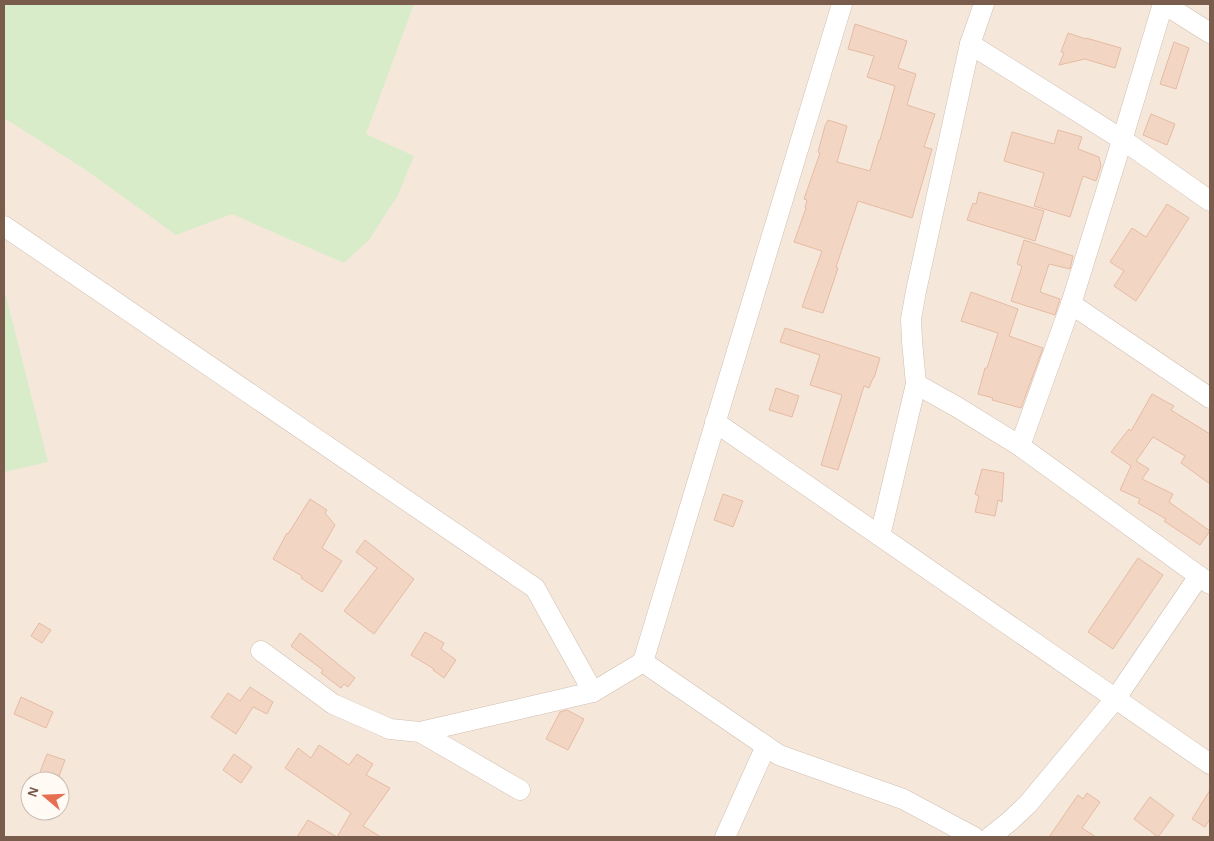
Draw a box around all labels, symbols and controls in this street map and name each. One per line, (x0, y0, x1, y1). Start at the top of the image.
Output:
north arrow (20, 771, 70, 821)
text: N (25, 785, 42, 799)

